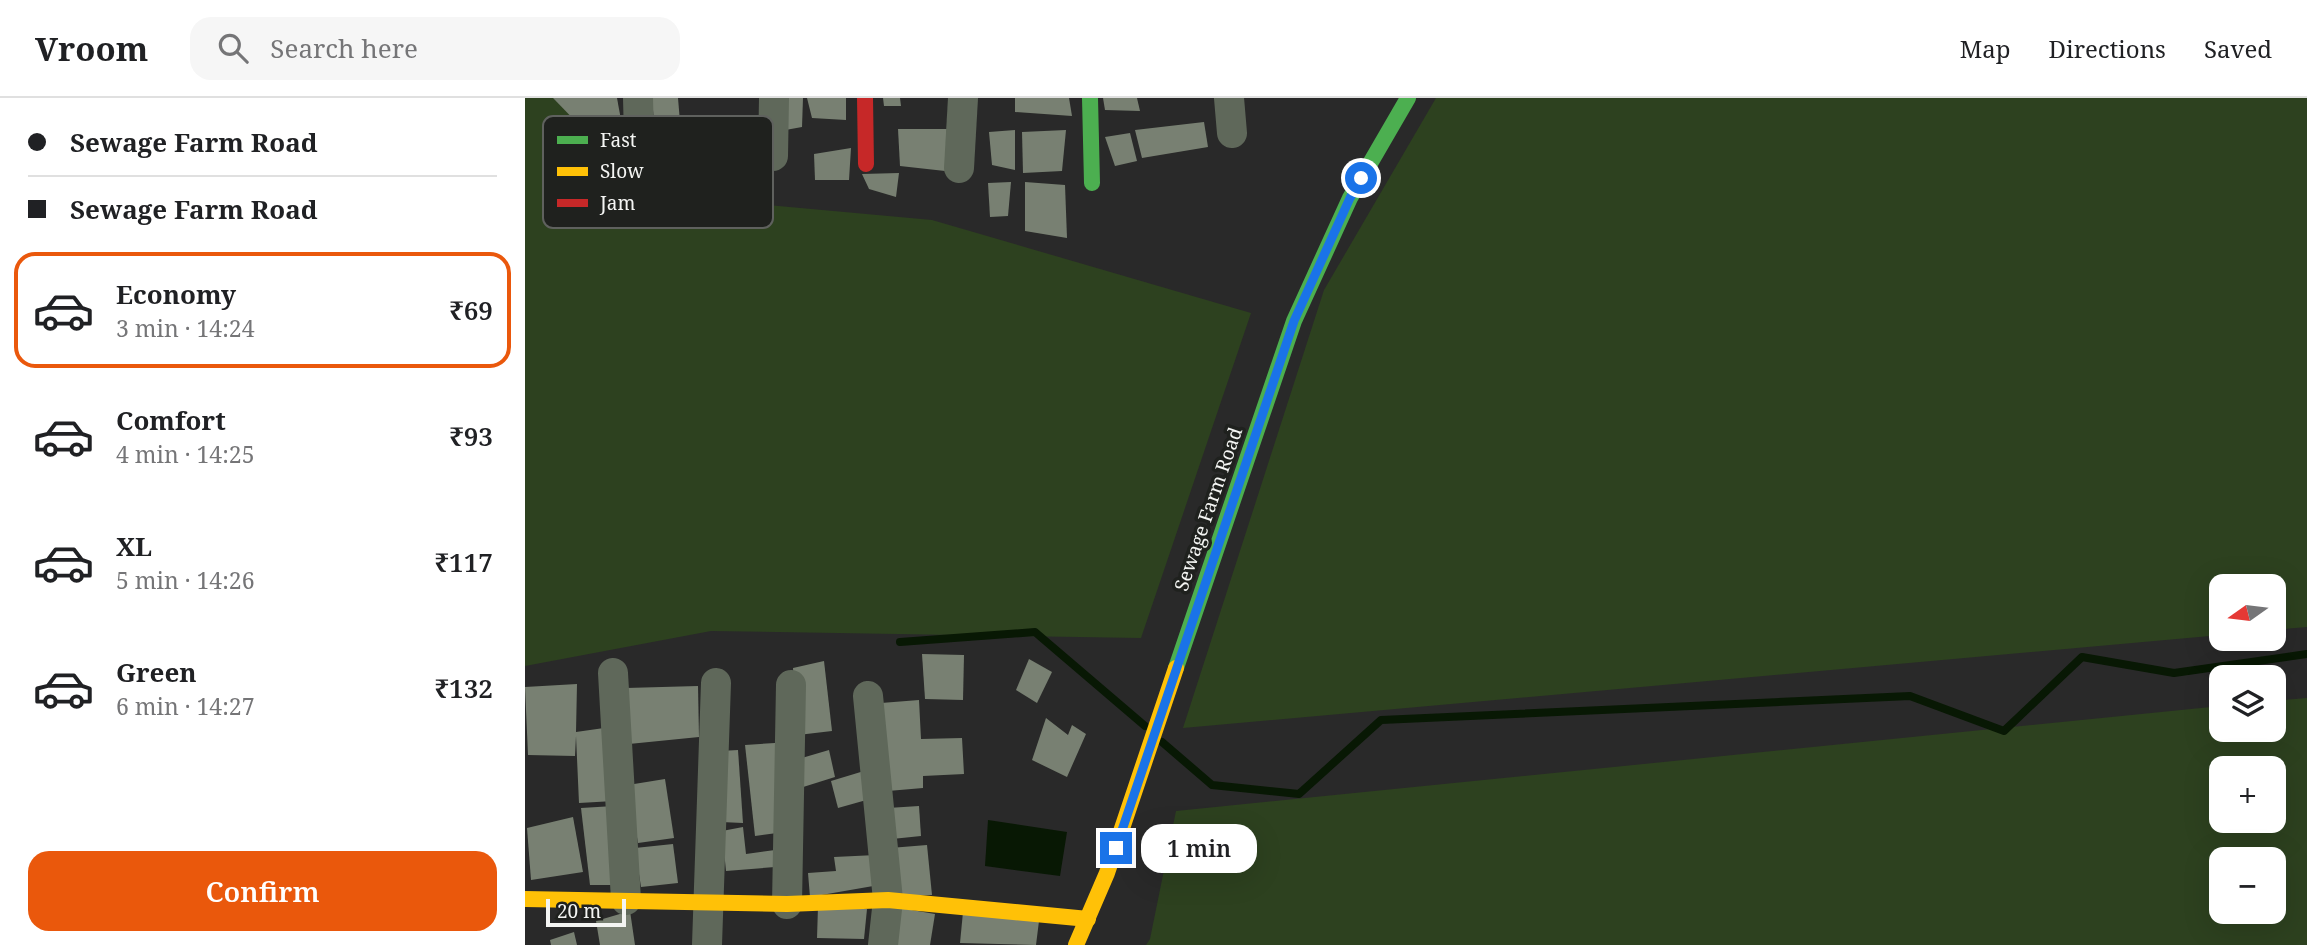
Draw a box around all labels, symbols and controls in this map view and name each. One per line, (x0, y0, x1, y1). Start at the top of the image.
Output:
search box (190, 17, 680, 80)
text: Vroom (35, 26, 148, 71)
icon: search (214, 29, 252, 67)
text: Search here (270, 30, 418, 66)
text: Map (1960, 32, 2011, 65)
text: Directions (2049, 32, 2166, 65)
text: Saved (2204, 32, 2272, 65)
legend (543, 116, 773, 228)
text: Sewage Farm Road (70, 124, 318, 160)
text: Fast (600, 127, 637, 153)
text: Slow (600, 158, 644, 184)
route start (1345, 162, 1377, 194)
text: Jam (599, 190, 635, 216)
text: Sewage Farm Road (70, 191, 318, 227)
text: Economy (116, 276, 236, 312)
icon: car (32, 279, 95, 342)
text: ₹69 (449, 292, 493, 328)
text: 3 min · 14:24 (116, 312, 254, 344)
text: Comfort (116, 402, 226, 438)
icon: car (32, 405, 95, 468)
text: ₹93 (449, 418, 493, 454)
street label: Sewage Farm Road (1168, 423, 1248, 594)
text: 4 min · 14:25 (116, 438, 254, 470)
text: XL (116, 528, 152, 564)
icon: car (32, 531, 95, 594)
text: ₹117 (435, 544, 493, 580)
text: 5 min · 14:26 (116, 564, 254, 596)
north arrow (2209, 574, 2285, 651)
map controls (2209, 574, 2286, 924)
text: Green (116, 654, 197, 690)
icon: car (32, 657, 95, 720)
button: layers (2209, 665, 2286, 742)
text: ₹132 (435, 670, 493, 706)
text: 6 min · 14:27 (116, 690, 254, 722)
button: + (2209, 756, 2286, 833)
callout: 1 min (1141, 824, 1256, 872)
route end (1100, 832, 1132, 864)
text: 1 min (1167, 832, 1231, 864)
button: − (2209, 847, 2286, 924)
button: Confirm (28, 851, 497, 931)
scale bar (546, 896, 627, 928)
text: 20 m (557, 898, 601, 924)

